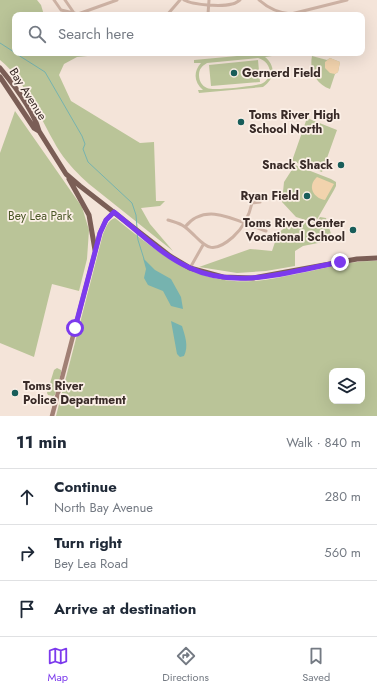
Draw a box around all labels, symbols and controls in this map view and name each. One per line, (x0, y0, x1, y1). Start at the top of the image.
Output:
search box (12, 12, 365, 56)
icon: search (26, 23, 48, 45)
text: Search here (58, 23, 134, 45)
street label: Bay Avenue (5, 64, 51, 124)
place label: Gernerd Field (242, 64, 321, 82)
marker: Gernerd Field (229, 68, 239, 78)
place label: Toms River High School North (249, 106, 340, 138)
marker: Toms River High School North (236, 117, 246, 127)
place label: Snack Shack (262, 156, 333, 174)
marker: Snack Shack (336, 160, 346, 170)
place label: Ryan Field (241, 187, 299, 205)
marker: Ryan Field (302, 191, 312, 201)
park label: Bey Lea Park (8, 207, 73, 225)
place label: Toms River Center Vocational School (243, 214, 345, 246)
marker: Toms River Center Vocational School (348, 225, 358, 235)
route end (331, 253, 349, 271)
route start (66, 319, 84, 337)
map controls (329, 368, 365, 404)
button: layers (329, 368, 365, 404)
place label: Toms River Police Department (23, 377, 126, 409)
marker: Toms River Police Department (10, 388, 20, 398)
text: 11 min (16, 430, 67, 454)
text: Walk · 840 m (286, 433, 361, 452)
text: Continue (54, 476, 117, 498)
icon: ahead (16, 486, 38, 508)
text: 280 m (325, 487, 361, 506)
text: North Bay Avenue (54, 498, 153, 517)
text: Turn right (54, 532, 122, 554)
icon: right (16, 542, 38, 564)
text: 560 m (324, 543, 361, 562)
text: Bey Lea Road (54, 554, 128, 573)
icon: arrive (16, 598, 38, 620)
text: Arrive at destination (54, 598, 196, 620)
tab: Map (47, 645, 69, 685)
tab: Directions (162, 645, 209, 685)
tab: Saved (302, 645, 330, 685)

